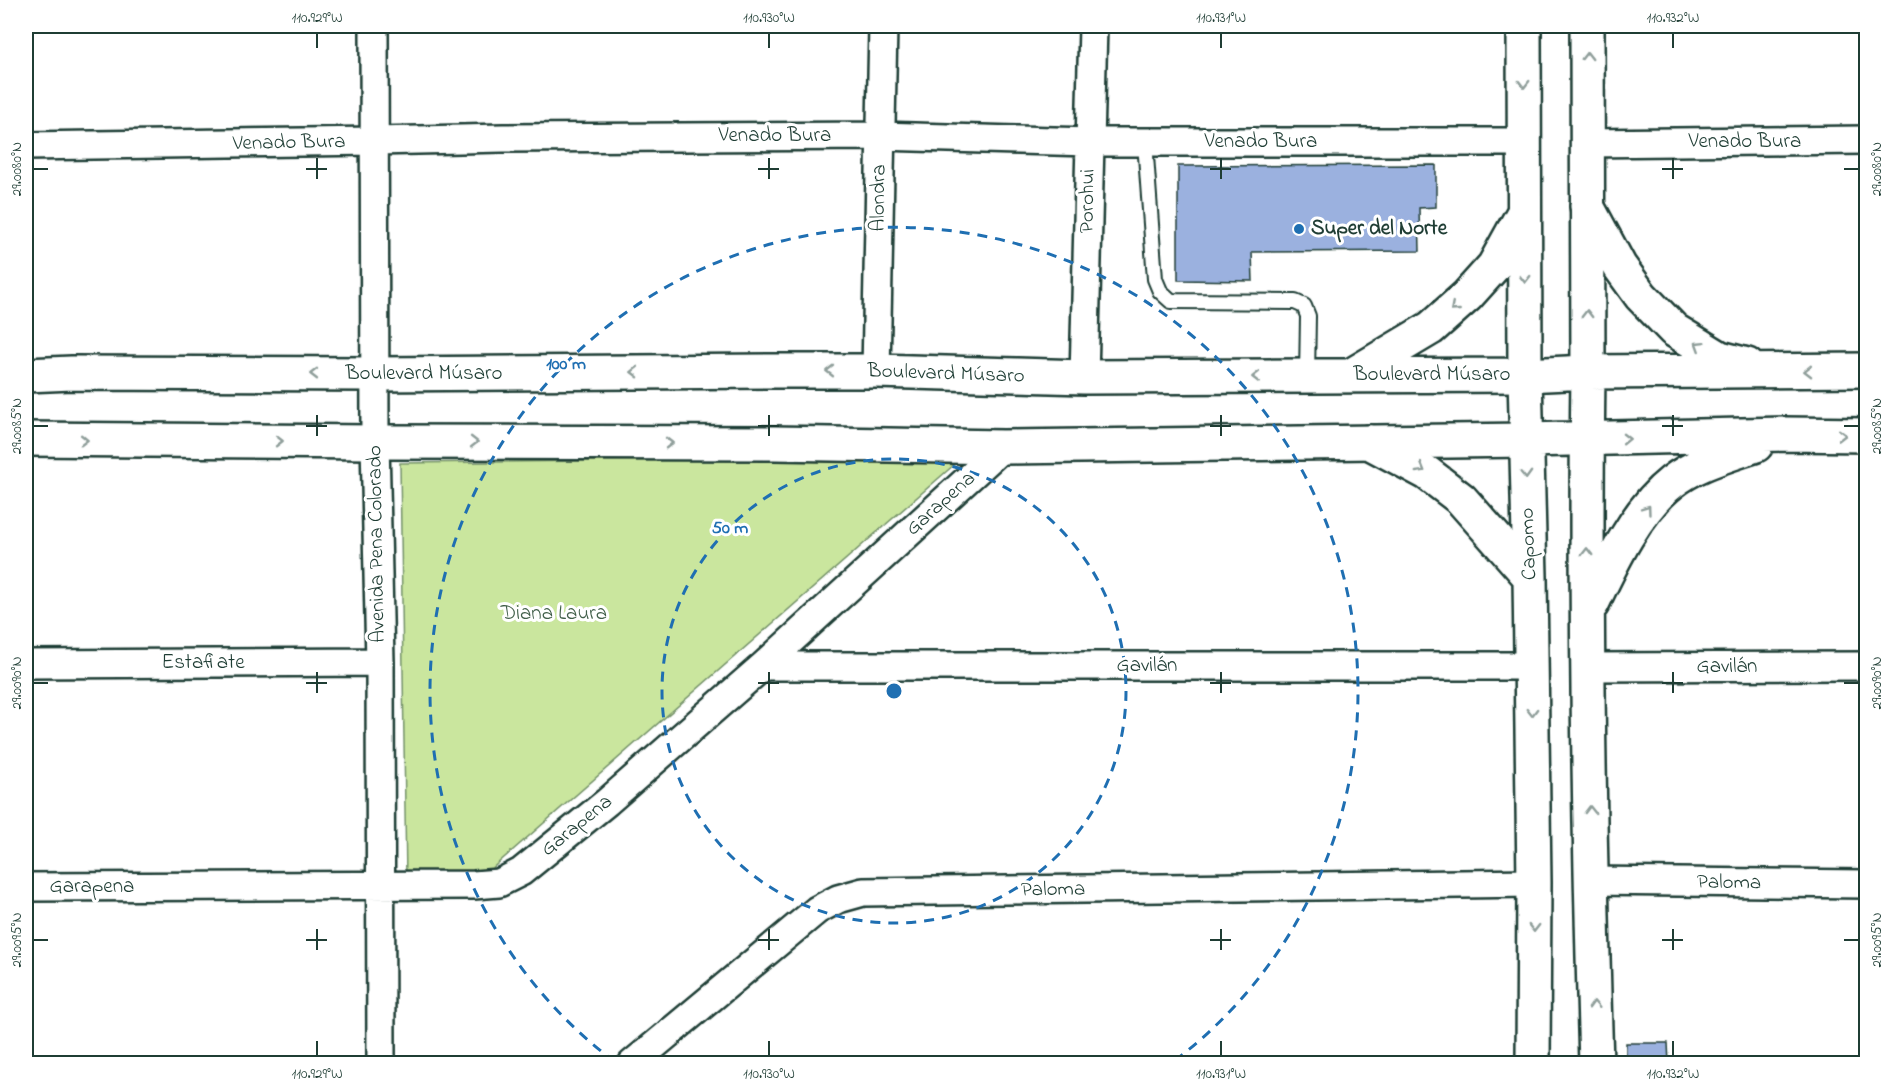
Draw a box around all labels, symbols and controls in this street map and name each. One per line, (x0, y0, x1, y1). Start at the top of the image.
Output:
text: 110.929°W (291, 7, 343, 29)
text: 110.930°W (743, 7, 795, 29)
text: 110.931°W (1196, 7, 1246, 29)
text: 110.932°W (1647, 7, 1699, 29)
one-way arrow (1581, 51, 1593, 60)
one-way arrow (1518, 79, 1530, 88)
street label: Venado Bura (718, 121, 831, 151)
street label: Venado Bura (231, 127, 346, 159)
street label: Venado Bura (1204, 127, 1317, 157)
street label: Venado Bura (1688, 127, 1801, 157)
text: 29.0080°N (6, 142, 28, 196)
text: 29.0080°N (1866, 142, 1888, 196)
street label: Alondra (863, 164, 895, 232)
street label: Porohui (1072, 169, 1104, 233)
place label: Super del Norte (1311, 214, 1448, 244)
marker: Super del Norte (1292, 222, 1306, 236)
one-way arrow (1519, 274, 1531, 283)
one-way arrow (1450, 301, 1461, 312)
one-way arrow (1581, 309, 1593, 318)
one-way arrow (1694, 341, 1705, 352)
text: 100 m (546, 352, 586, 378)
street label: Boulevard Músaro (866, 356, 1025, 392)
street label: Boulevard Músaro (344, 359, 503, 389)
street label: Boulevard Músaro (1352, 360, 1511, 390)
one-way arrow (826, 365, 835, 377)
one-way arrow (1804, 365, 1813, 377)
one-way arrow (631, 366, 640, 378)
one-way arrow (310, 368, 319, 380)
one-way arrow (1252, 371, 1261, 383)
text: 29.0085°N (6, 398, 28, 454)
text: 29.0085°N (1866, 398, 1888, 454)
one-way arrow (1838, 429, 1847, 441)
one-way arrow (1622, 432, 1631, 445)
one-way arrow (79, 433, 88, 446)
one-way arrow (274, 435, 283, 447)
one-way arrow (469, 436, 478, 449)
one-way arrow (664, 437, 673, 449)
street label: Avenida Pena Colorado (360, 445, 394, 643)
one-way arrow (1414, 462, 1425, 474)
street label: Garapena (899, 464, 983, 544)
one-way arrow (1520, 471, 1533, 480)
one-way arrow (1640, 504, 1651, 515)
street label: Capomo (1513, 507, 1545, 581)
text: 50 m (712, 516, 748, 542)
one-way arrow (1581, 548, 1593, 557)
park label: Diana Laura (500, 599, 607, 629)
street label: Estafiate (161, 648, 245, 678)
street label: Gavilán (1117, 651, 1177, 681)
street label: Gavilán (1697, 652, 1757, 682)
text: 29.0090°N (6, 656, 28, 710)
text: 29.0090°N (1866, 656, 1888, 710)
centre of rings (884, 681, 904, 701)
one-way arrow (1525, 708, 1538, 717)
street label: Garapena (535, 788, 619, 864)
one-way arrow (1584, 806, 1596, 815)
street label: Paloma (1697, 867, 1761, 899)
street label: Garapena (50, 872, 134, 902)
street label: Paloma (1021, 874, 1085, 906)
text: 29.0095°N (6, 912, 28, 968)
text: 29.0095°N (1866, 912, 1888, 968)
one-way arrow (1528, 924, 1540, 933)
one-way arrow (1588, 1001, 1600, 1010)
text: 110.929°W (291, 1063, 343, 1085)
text: 110.930°W (743, 1063, 795, 1085)
text: 110.931°W (1196, 1063, 1246, 1085)
text: 110.932°W (1647, 1063, 1699, 1085)

